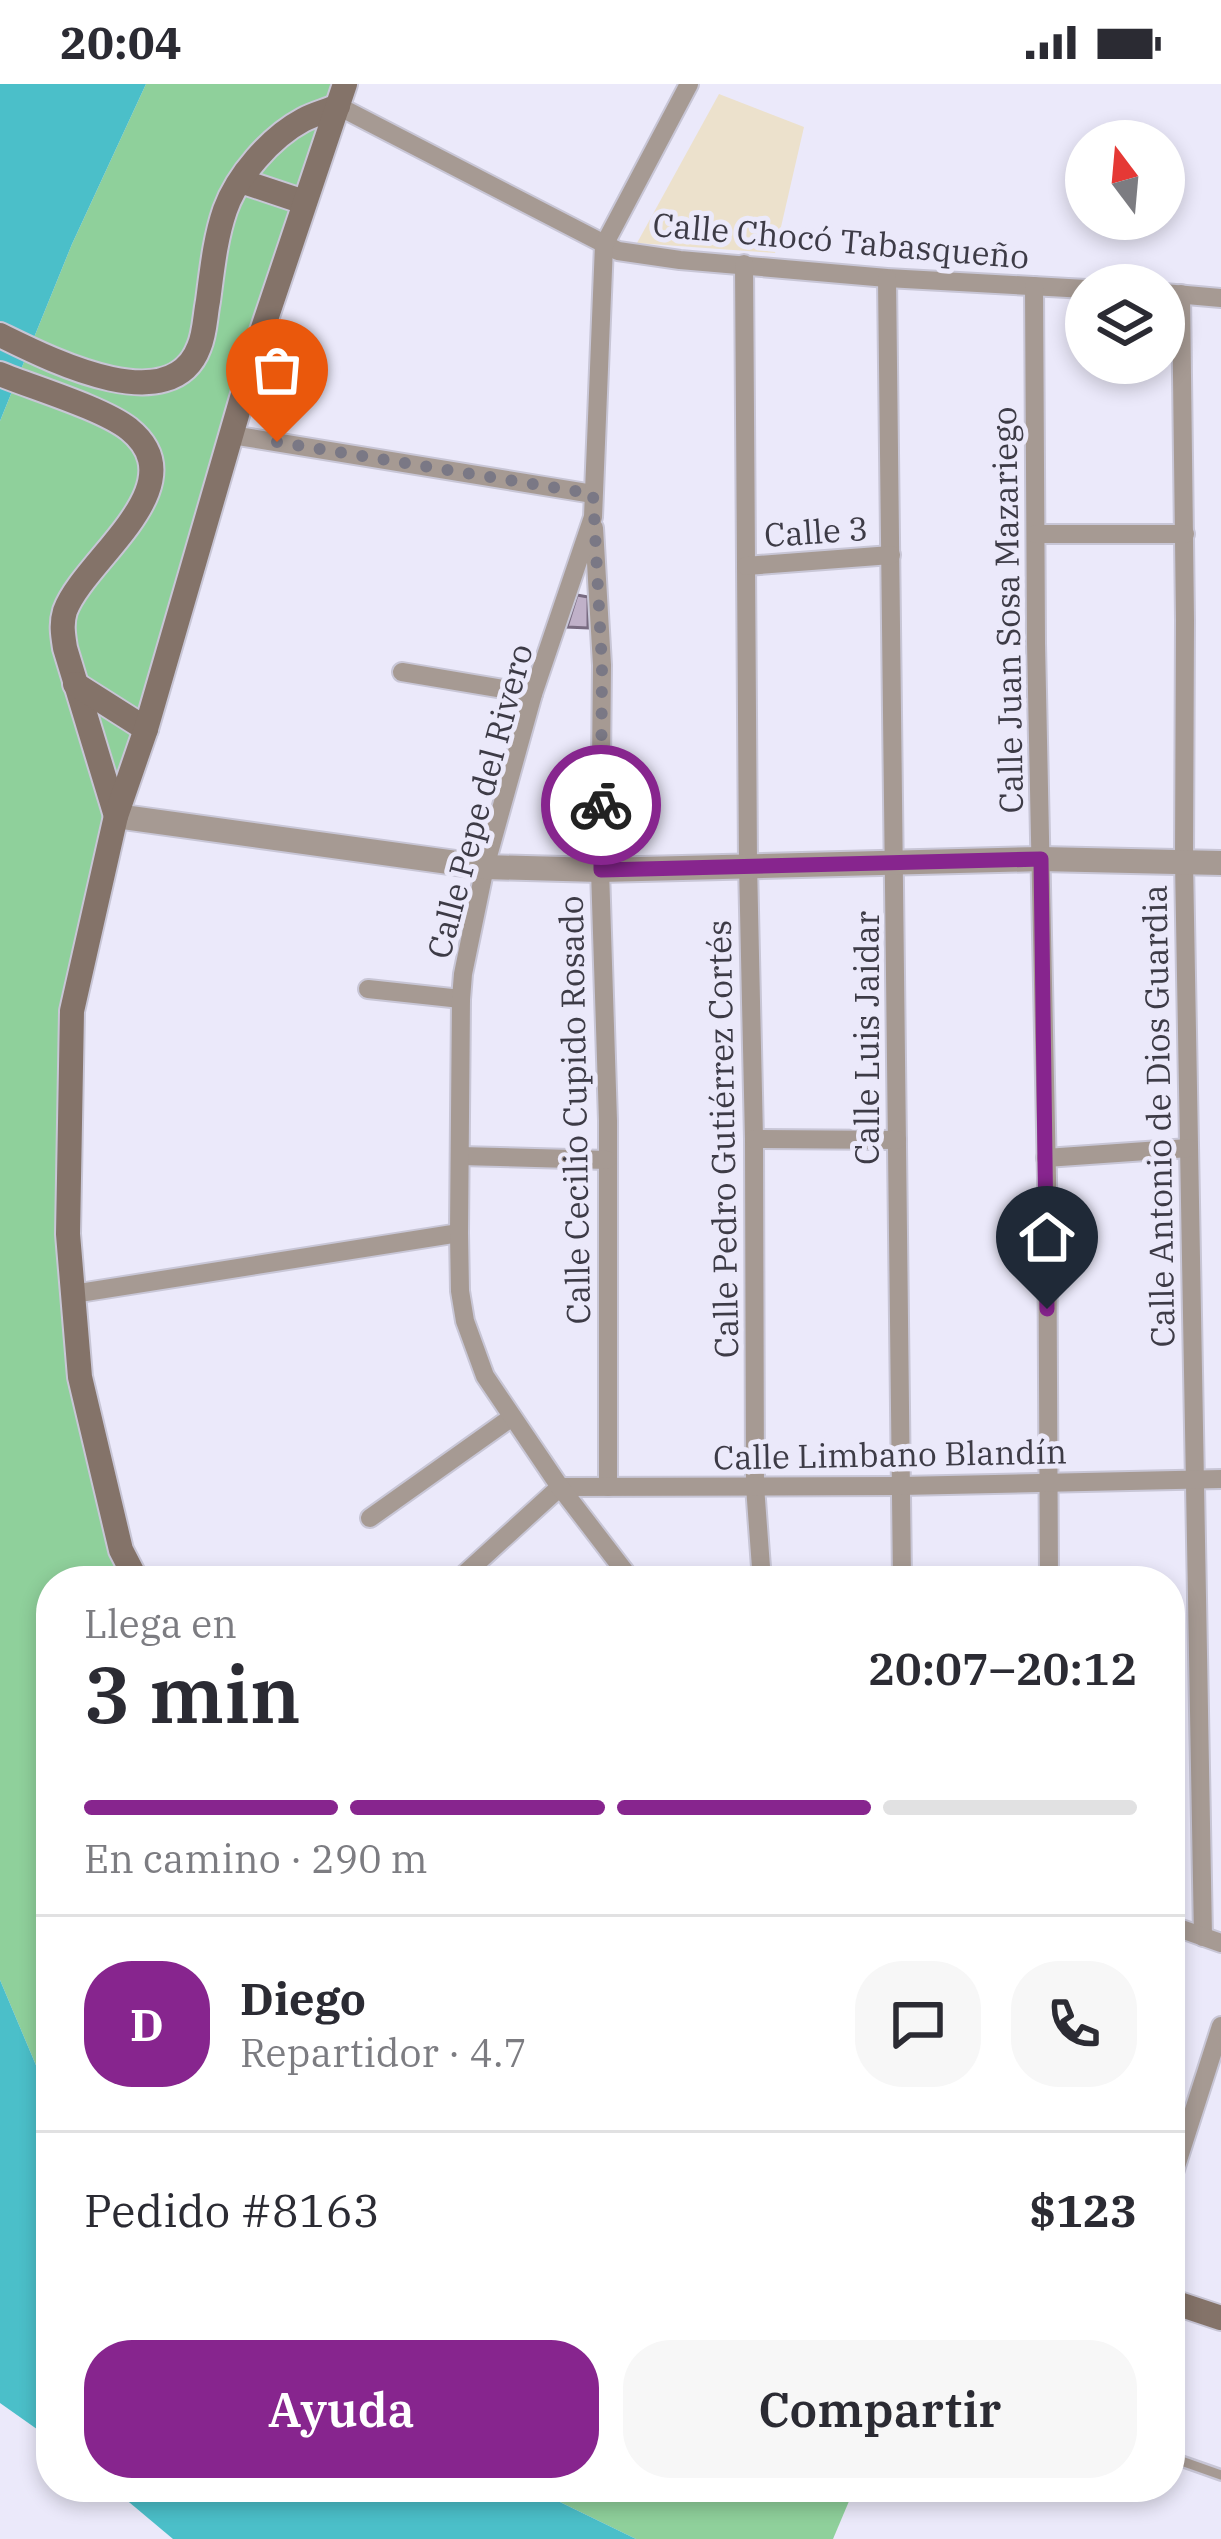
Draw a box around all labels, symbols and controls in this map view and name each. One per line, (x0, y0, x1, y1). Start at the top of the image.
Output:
text: 20:04 (60, 13, 182, 71)
north arrow (1065, 120, 1185, 240)
map controls (1065, 120, 1185, 384)
street label: Calle Chocó Tabasqueño (651, 202, 1031, 278)
button: layers (1065, 264, 1185, 384)
pin (226, 319, 328, 442)
icon: bag (244, 337, 310, 403)
street label: Calle Juan Sosa Mazariego (982, 406, 1032, 814)
street label: Calle 3 (763, 506, 869, 556)
street label: Calle Pepe del Rivero (416, 639, 542, 963)
courier (541, 745, 661, 865)
icon: bike (568, 772, 634, 838)
street label: Calle Antonio de Dios Guardia (1132, 884, 1184, 1348)
street label: Calle Cecilio Cupido Rosado (549, 895, 599, 1325)
street label: Calle Luis Jaidar (845, 911, 888, 1165)
street label: Calle Pedro Gutiérrez Cortés (697, 919, 747, 1359)
pin (996, 1186, 1098, 1309)
icon: home (1014, 1204, 1080, 1270)
street label: Calle Limbano Blandín (713, 1429, 1067, 1479)
text: Llega en (84, 1598, 237, 1649)
text: 20:07–20:12 (868, 1639, 1137, 1697)
text: 3 min (84, 1643, 301, 1744)
text: En camino · 290 m (84, 1833, 428, 1884)
button: chat (855, 1961, 981, 2087)
button: phone (1011, 1961, 1137, 2087)
text: Diego (240, 1969, 366, 2027)
text: D (130, 1995, 164, 2053)
text: Repartidor · 4.7 (240, 2027, 527, 2078)
text: Pedido #8163 (84, 2181, 380, 2239)
text: $123 (1029, 2181, 1137, 2239)
button: Ayuda (84, 2340, 599, 2478)
button: Compartir (623, 2340, 1137, 2478)

